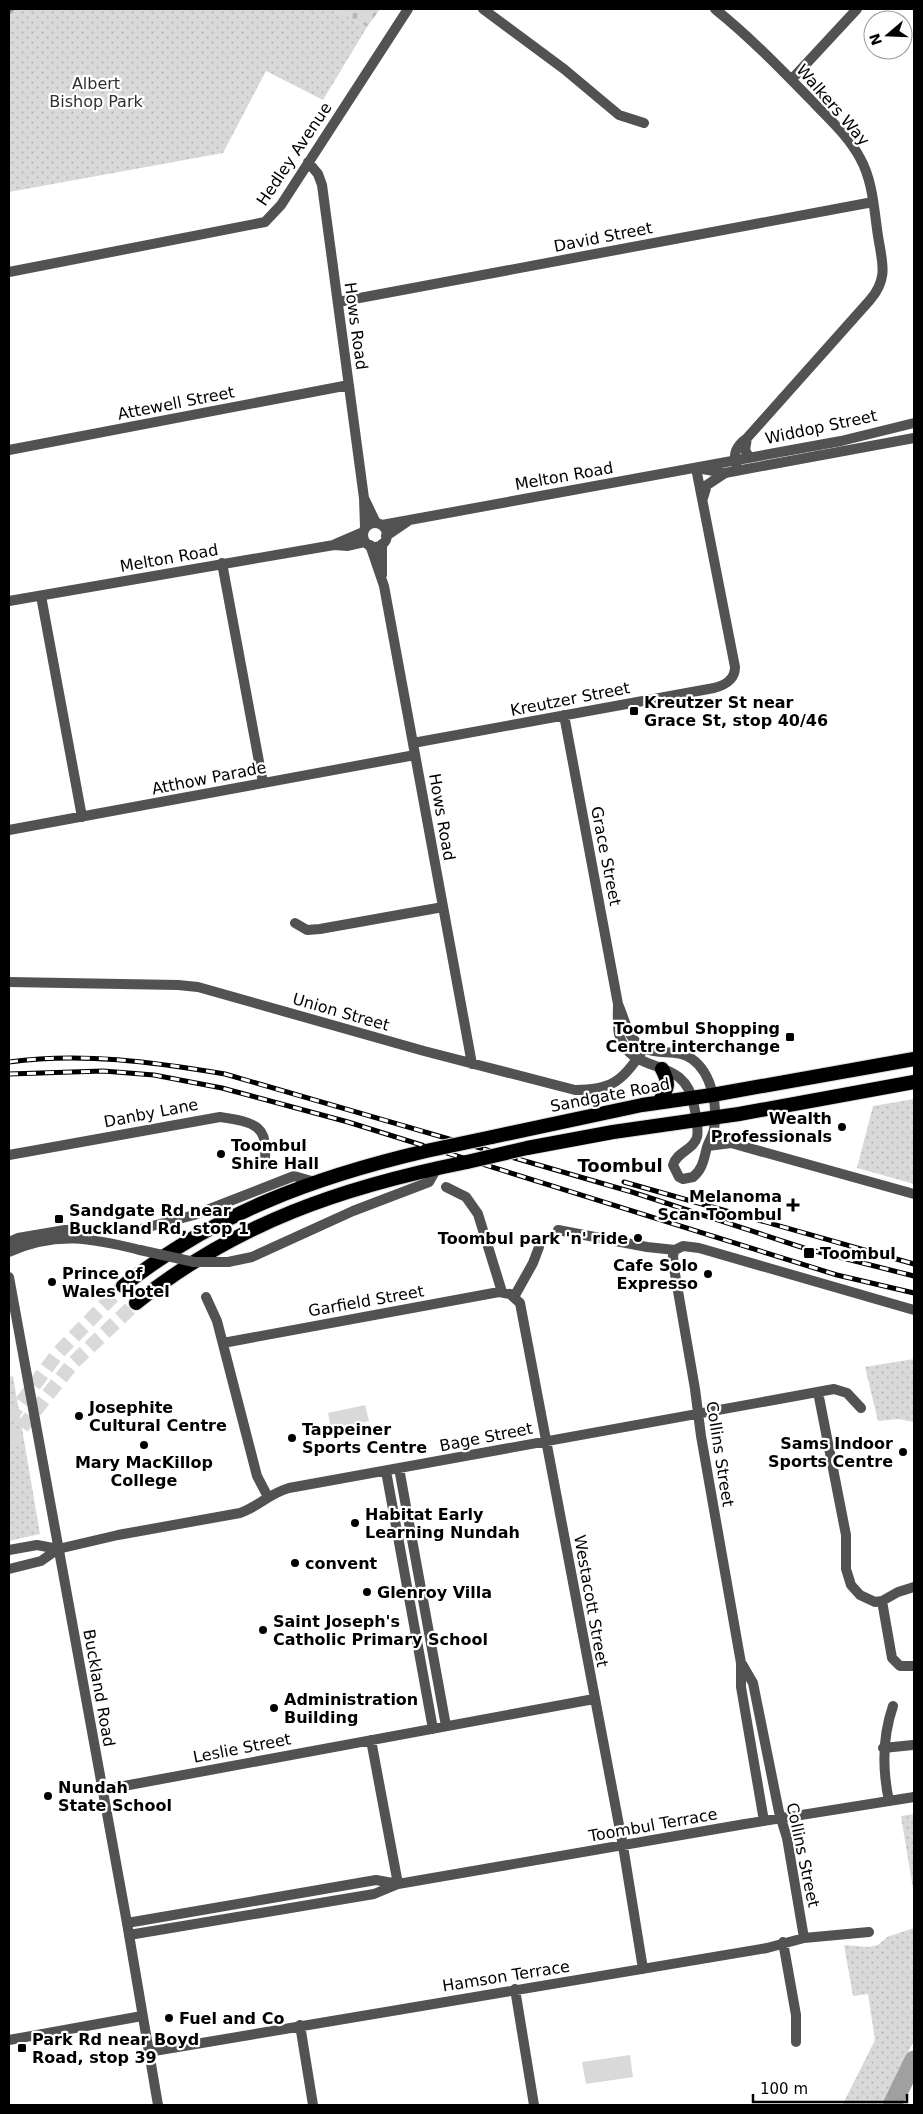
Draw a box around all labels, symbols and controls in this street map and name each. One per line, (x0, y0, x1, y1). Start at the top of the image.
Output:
north arrow (863, 10, 913, 60)
text: N (866, 31, 885, 47)
street label: Walkers Way (792, 60, 874, 150)
park label: Albert Bishop Park (49, 74, 143, 111)
street label: Hedley Avenue (252, 99, 336, 209)
street label: David Street (552, 218, 654, 256)
street label: Hows Road (340, 281, 372, 371)
street label: Attewell Street (116, 382, 236, 424)
street label: Widdop Street (763, 406, 879, 448)
street label: Melton Road (513, 458, 615, 494)
street label: Melton Road (118, 540, 220, 576)
street label: Kreutzer Street (509, 678, 631, 720)
place label: Kreutzer St near Grace St, stop 40/46 (644, 693, 828, 730)
marker: Kreutzer St near Grace St, stop 40/46 (628, 705, 640, 717)
street label: Atthow Parade (150, 758, 268, 798)
street label: Hows Road (425, 772, 459, 862)
street label: Grace Street (587, 805, 625, 907)
street label: Union Street (290, 989, 392, 1035)
place label: Toombul Shopping Centre interchange (605, 1019, 780, 1056)
marker: Toombul Shopping Centre interchange (784, 1031, 796, 1043)
street label: Sandgate Road (549, 1074, 671, 1116)
street label: Danby Lane (102, 1095, 200, 1131)
place label: Wealth Professionals (711, 1109, 832, 1146)
marker: Wealth Professionals (836, 1121, 848, 1133)
place label: Toombul Shire Hall (231, 1136, 319, 1173)
marker: Toombul Shire Hall (215, 1148, 227, 1160)
district label: Toombul (577, 1155, 663, 1176)
place label: Melanoma Scan Toombul (657, 1187, 782, 1224)
marker: Melanoma Scan Toombul (786, 1198, 800, 1212)
place label: Sandgate Rd near Buckland Rd, stop 1 (69, 1201, 249, 1238)
marker: Sandgate Rd near Buckland Rd, stop 1 (53, 1213, 65, 1225)
place label: Toombul park 'n' ride (438, 1229, 628, 1248)
marker: Toombul park 'n' ride (632, 1232, 644, 1244)
place label: Toombul (820, 1244, 896, 1263)
marker: Toombul (802, 1246, 816, 1260)
place label: Cafe Solo Expresso (613, 1256, 698, 1293)
place label: Prince of Wales Hotel (62, 1264, 170, 1301)
marker: Cafe Solo Expresso (702, 1268, 714, 1280)
marker: Prince of Wales Hotel (46, 1276, 58, 1288)
street label: Garfield Street (307, 1281, 425, 1321)
place label: Josephite Cultural Centre (88, 1398, 227, 1435)
street label: Collins Street (702, 1400, 738, 1508)
marker: Josephite Cultural Centre (73, 1410, 85, 1422)
street label: Bage Street (438, 1419, 534, 1455)
place label: Tappeiner Sports Centre (302, 1420, 427, 1457)
marker: Tappeiner Sports Centre (286, 1432, 298, 1444)
place label: Sams Indoor Sports Centre (768, 1434, 893, 1471)
marker: Mary MacKillop College (138, 1439, 150, 1451)
marker: Sams Indoor Sports Centre (897, 1446, 909, 1458)
place label: Mary MacKillop College (75, 1453, 213, 1490)
place label: Habitat Early Learning Nundah (365, 1505, 520, 1542)
marker: Habitat Early Learning Nundah (349, 1517, 361, 1529)
street label: Westacott Street (570, 1533, 612, 1669)
place label: convent (305, 1554, 378, 1573)
marker: convent (289, 1557, 301, 1569)
place label: Glenroy Villa (377, 1583, 492, 1602)
marker: Glenroy Villa (361, 1586, 373, 1598)
place label: Saint Joseph's Catholic Primary School (273, 1612, 488, 1649)
marker: Saint Joseph's Catholic Primary School (257, 1624, 269, 1636)
street label: Buckland Road (79, 1628, 119, 1748)
place label: Administration Building (284, 1690, 418, 1727)
marker: Administration Building (268, 1702, 280, 1714)
street label: Leslie Street (191, 1729, 293, 1767)
place label: Nundah State School (58, 1778, 172, 1815)
marker: Nundah State School (42, 1790, 54, 1802)
street label: Collins Street (783, 1801, 823, 1909)
street label: Toombul Terrace (586, 1804, 719, 1846)
street label: Hamson Terrace (441, 1957, 571, 1995)
place label: Fuel and Co (179, 2009, 284, 2028)
marker: Fuel and Co (163, 2012, 175, 2024)
place label: Park Rd near Boyd Road, stop 39 (32, 2030, 199, 2067)
marker: Park Rd near Boyd Road, stop 39 (16, 2042, 28, 2054)
scale bar (753, 2072, 907, 2104)
text: 100 m (760, 2080, 808, 2098)

